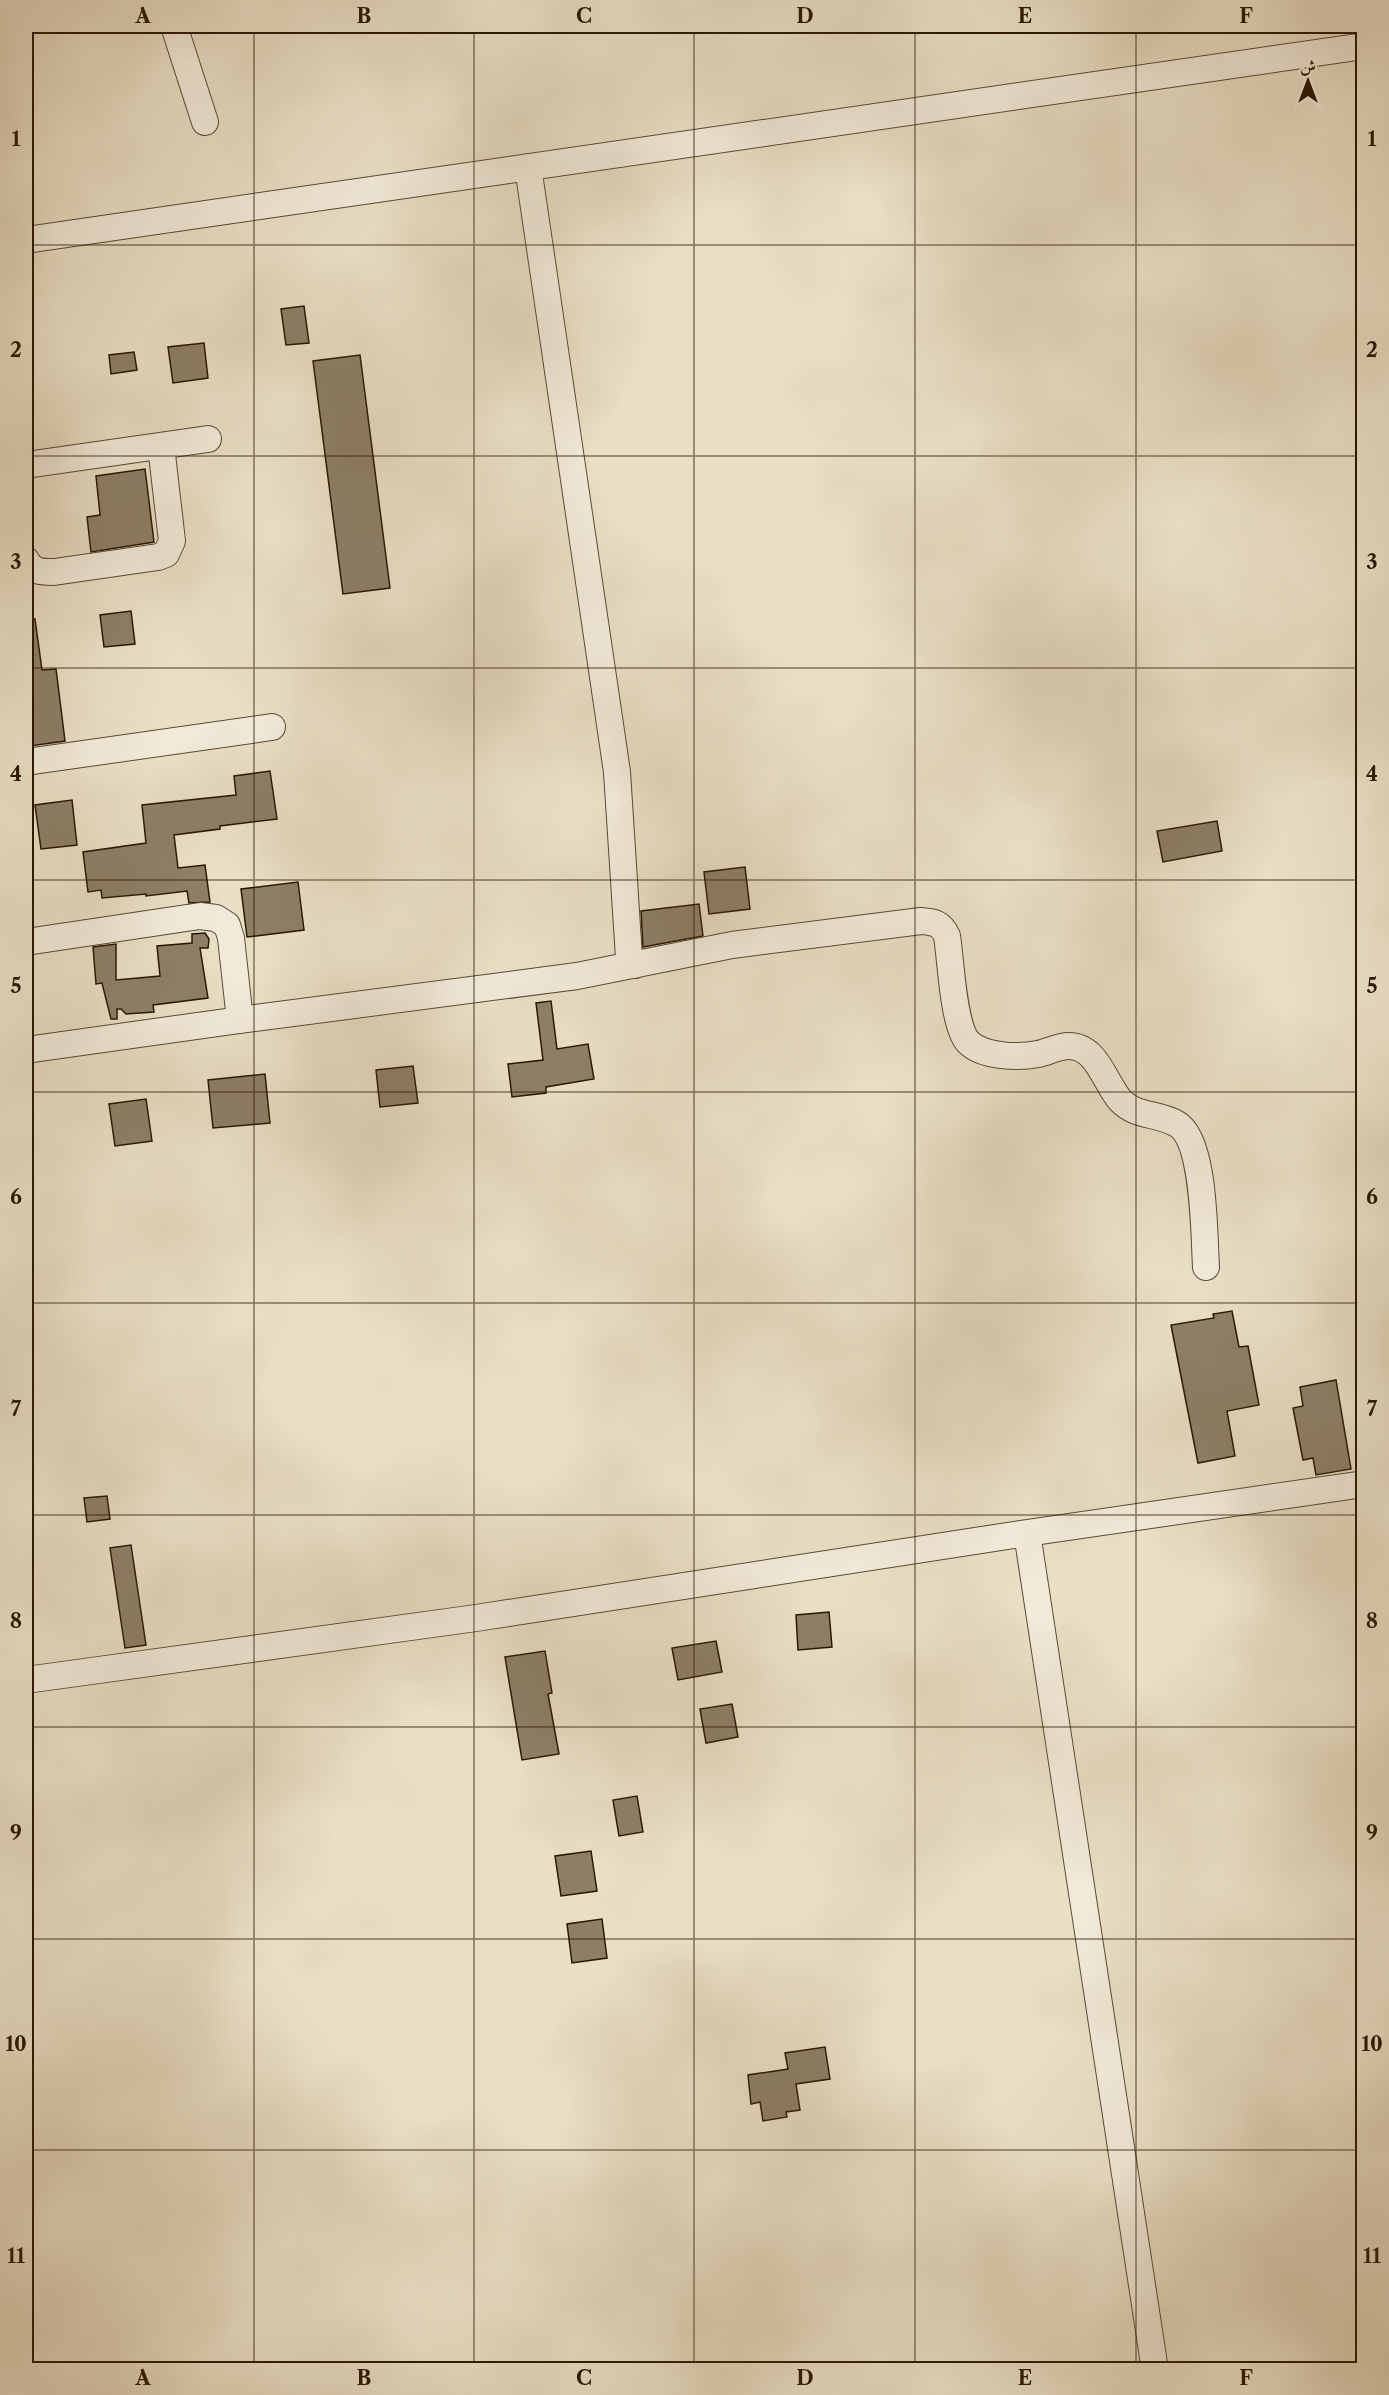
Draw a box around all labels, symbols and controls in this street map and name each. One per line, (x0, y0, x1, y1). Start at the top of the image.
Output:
text: A (134, 4, 151, 28)
text: B (357, 4, 372, 28)
text: C (576, 4, 592, 28)
text: D (796, 4, 814, 28)
text: E (1018, 4, 1032, 28)
text: F (1239, 4, 1253, 28)
north arrow (1278, 51, 1338, 111)
text: ش (1300, 56, 1316, 76)
text: 1 (12, 127, 21, 151)
text: 1 (1368, 127, 1377, 151)
text: 2 (10, 338, 22, 362)
text: 2 (1366, 338, 1378, 362)
text: 3 (10, 550, 22, 574)
text: 3 (1366, 550, 1378, 574)
text: 4 (10, 762, 22, 786)
text: 4 (1366, 762, 1378, 786)
text: 5 (10, 974, 22, 998)
text: 5 (1366, 974, 1378, 998)
text: 6 (10, 1185, 22, 1209)
text: 6 (1366, 1185, 1378, 1209)
text: 7 (11, 1397, 22, 1421)
text: 7 (1367, 1397, 1378, 1421)
text: 8 (10, 1609, 22, 1633)
text: 8 (1366, 1609, 1378, 1633)
text: 9 (10, 1821, 22, 1845)
text: 9 (1366, 1821, 1378, 1845)
text: 10 (5, 2032, 27, 2056)
text: 10 (1361, 2032, 1383, 2056)
text: 11 (7, 2244, 25, 2268)
text: 11 (1363, 2244, 1381, 2268)
text: A (134, 2366, 151, 2390)
text: B (357, 2366, 372, 2390)
text: C (576, 2366, 592, 2390)
text: D (796, 2366, 814, 2390)
text: E (1018, 2366, 1032, 2390)
text: F (1239, 2366, 1253, 2390)

